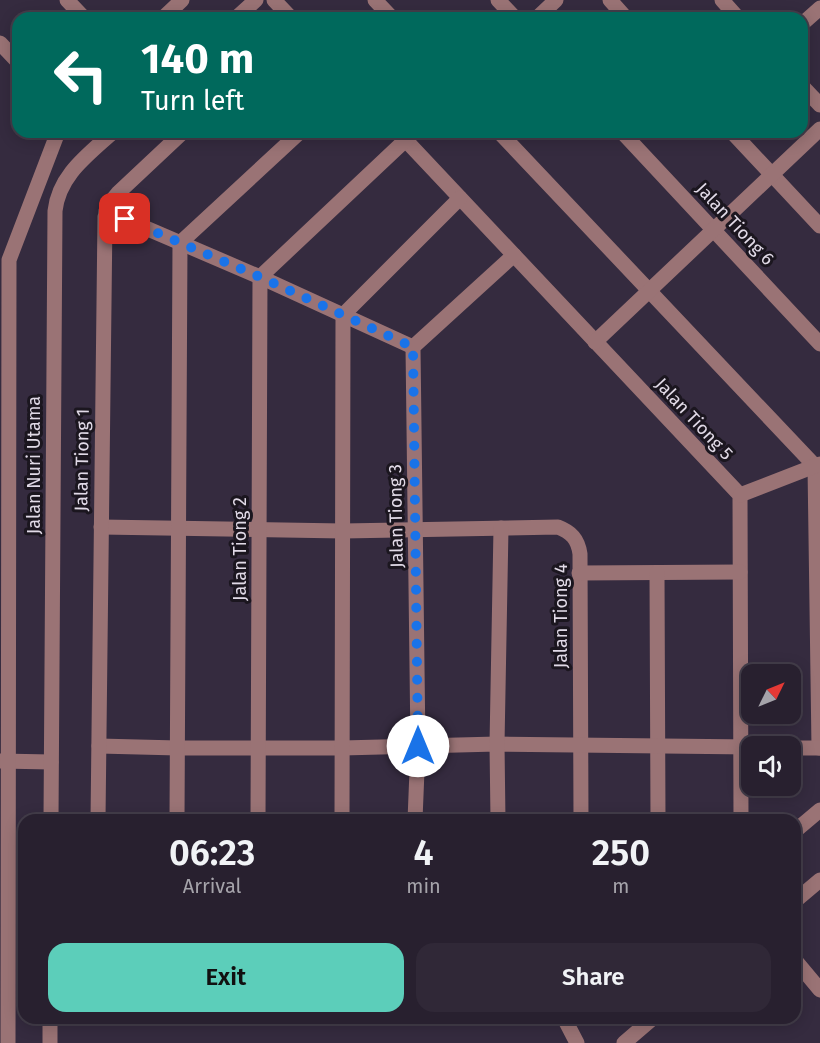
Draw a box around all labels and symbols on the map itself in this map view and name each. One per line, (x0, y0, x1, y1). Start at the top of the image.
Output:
street label: Jalan Tiong 6 (691, 178, 779, 270)
pin (99, 193, 150, 244)
street label: Jalan Tiong 5 (650, 373, 738, 465)
street label: Jalan Nuri Utama (23, 396, 45, 534)
street label: Jalan Tiong 1 (70, 408, 94, 512)
street label: Jalan Tiong 3 (384, 464, 408, 568)
street label: Jalan Tiong 2 (229, 497, 251, 601)
street label: Jalan Tiong 4 (550, 563, 572, 668)
north arrow (741, 664, 801, 724)
position arrow (386, 714, 450, 778)

